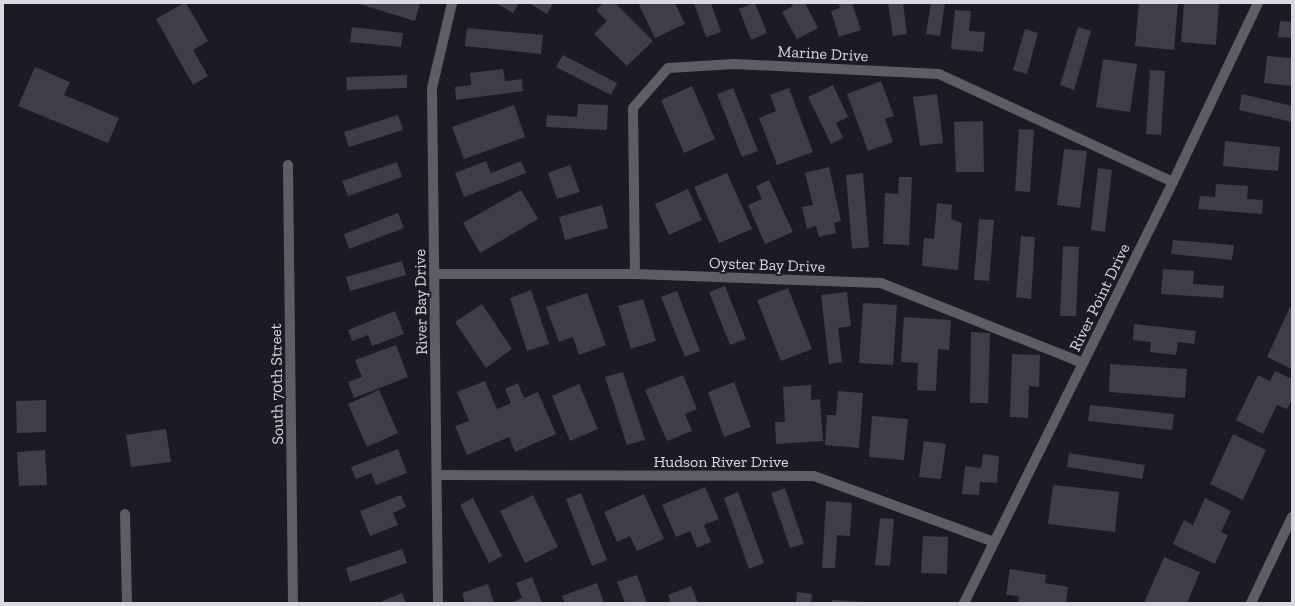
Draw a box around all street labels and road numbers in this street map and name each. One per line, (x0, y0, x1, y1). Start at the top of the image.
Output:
street label: Marine Drive (777, 42, 869, 65)
street label: River Point Drive (1065, 240, 1134, 354)
street label: River Bay Drive (410, 249, 431, 355)
street label: Oyster Bay Drive (709, 253, 825, 276)
street label: South 70th Street (266, 323, 287, 445)
street label: Hudson River Drive (654, 452, 788, 471)

